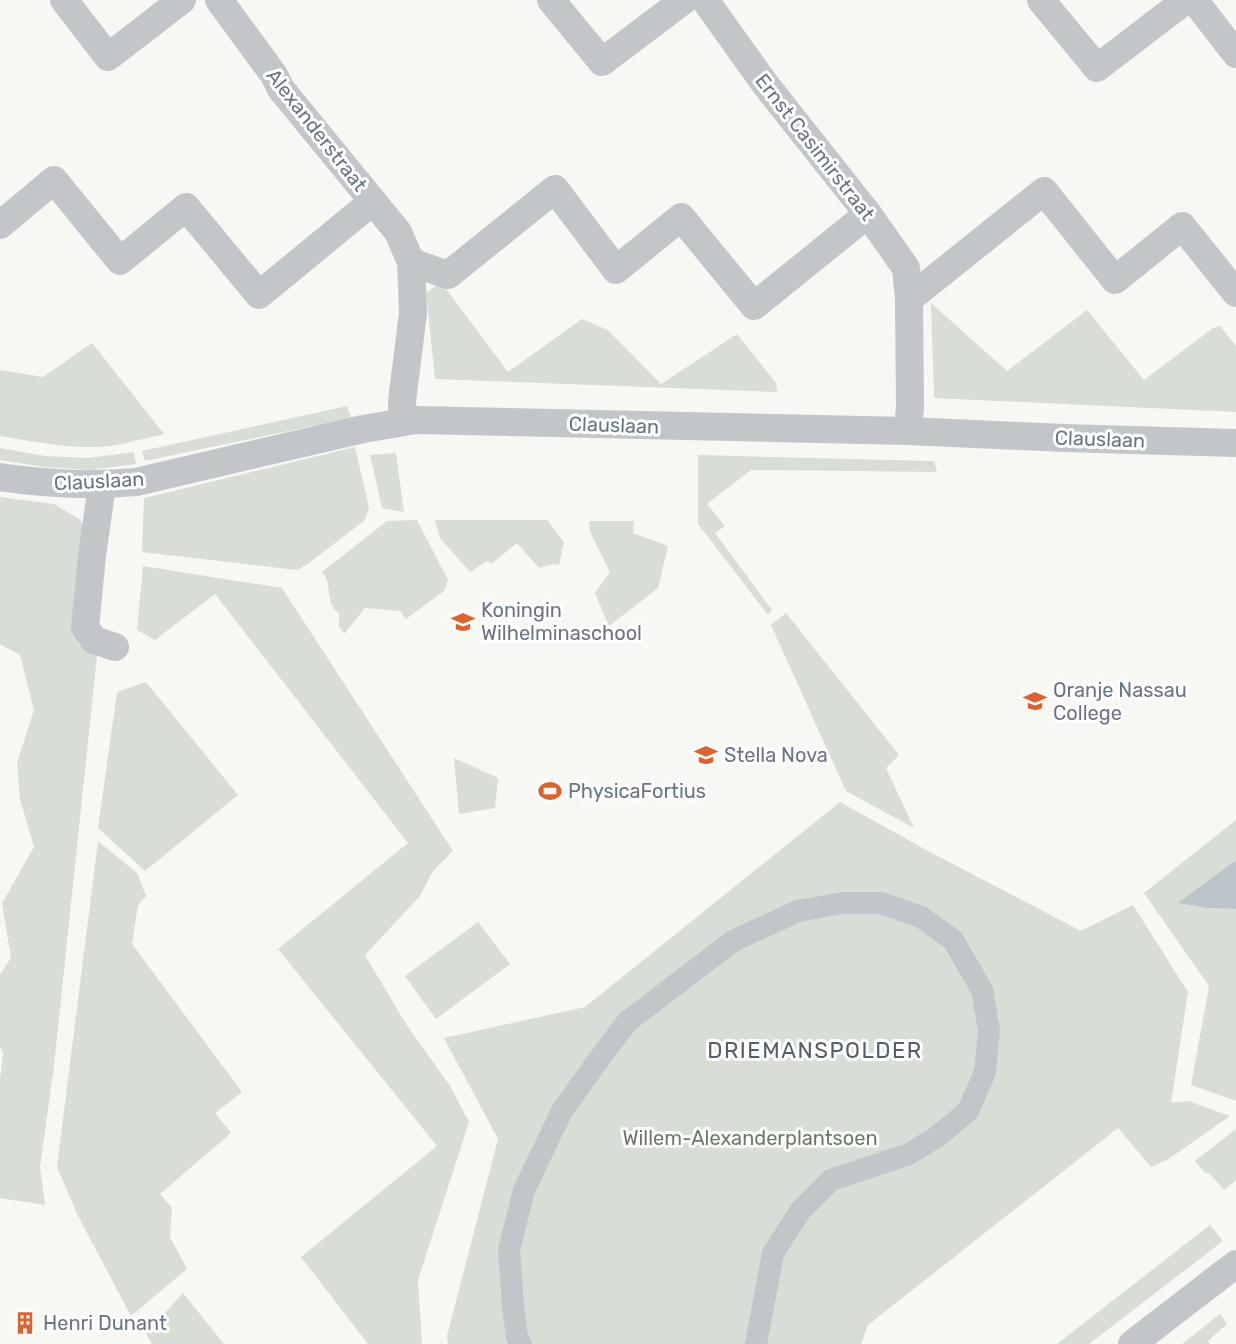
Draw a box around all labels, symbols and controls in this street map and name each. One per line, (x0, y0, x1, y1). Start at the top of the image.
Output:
street label: Alexanderstraat (262, 64, 372, 196)
street label: Ernst Casimirstraat (750, 69, 880, 225)
street label: Clauslaan (568, 411, 660, 439)
street label: Clauslaan (1054, 425, 1146, 453)
street label: Clauslaan (53, 467, 145, 495)
place label: Koningin Wilhelminaschool (481, 598, 642, 645)
school or university icon: Koningin Wilhelminaschool (450, 609, 476, 635)
place label: Oranje Nassau College (1053, 678, 1187, 725)
school or university icon: Oranje Nassau College (1022, 688, 1048, 714)
school or university icon: Stella Nova (693, 742, 719, 768)
place label: Stella Nova (724, 743, 828, 767)
sports icon: PhysicaFortius (537, 778, 563, 804)
place label: PhysicaFortius (568, 779, 706, 803)
district label: DRIEMANSPOLDER (707, 1037, 923, 1064)
park label: Willem-Alexanderplantsoen (622, 1126, 878, 1150)
building icon: Henri Dunant (12, 1310, 38, 1336)
place label: Henri Dunant (43, 1311, 167, 1335)

